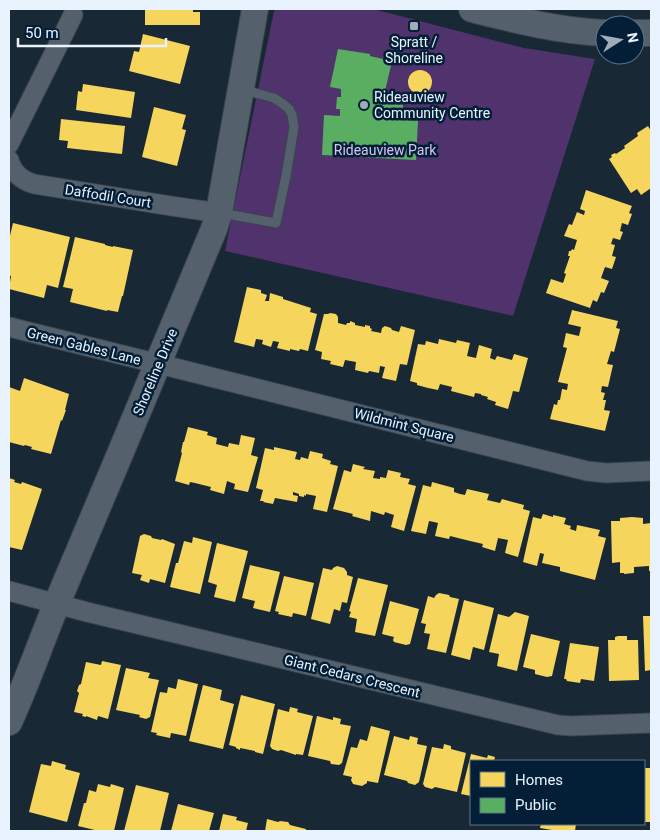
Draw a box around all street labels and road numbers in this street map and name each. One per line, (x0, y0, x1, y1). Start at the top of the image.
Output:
street label: Daffodil Court (64, 181, 153, 211)
street label: Green Gables Lane (25, 324, 143, 368)
street label: Shoreline Drive (129, 326, 181, 418)
street label: Wildmint Square (352, 405, 456, 445)
street label: Giant Cedars Crescent (282, 651, 422, 701)

